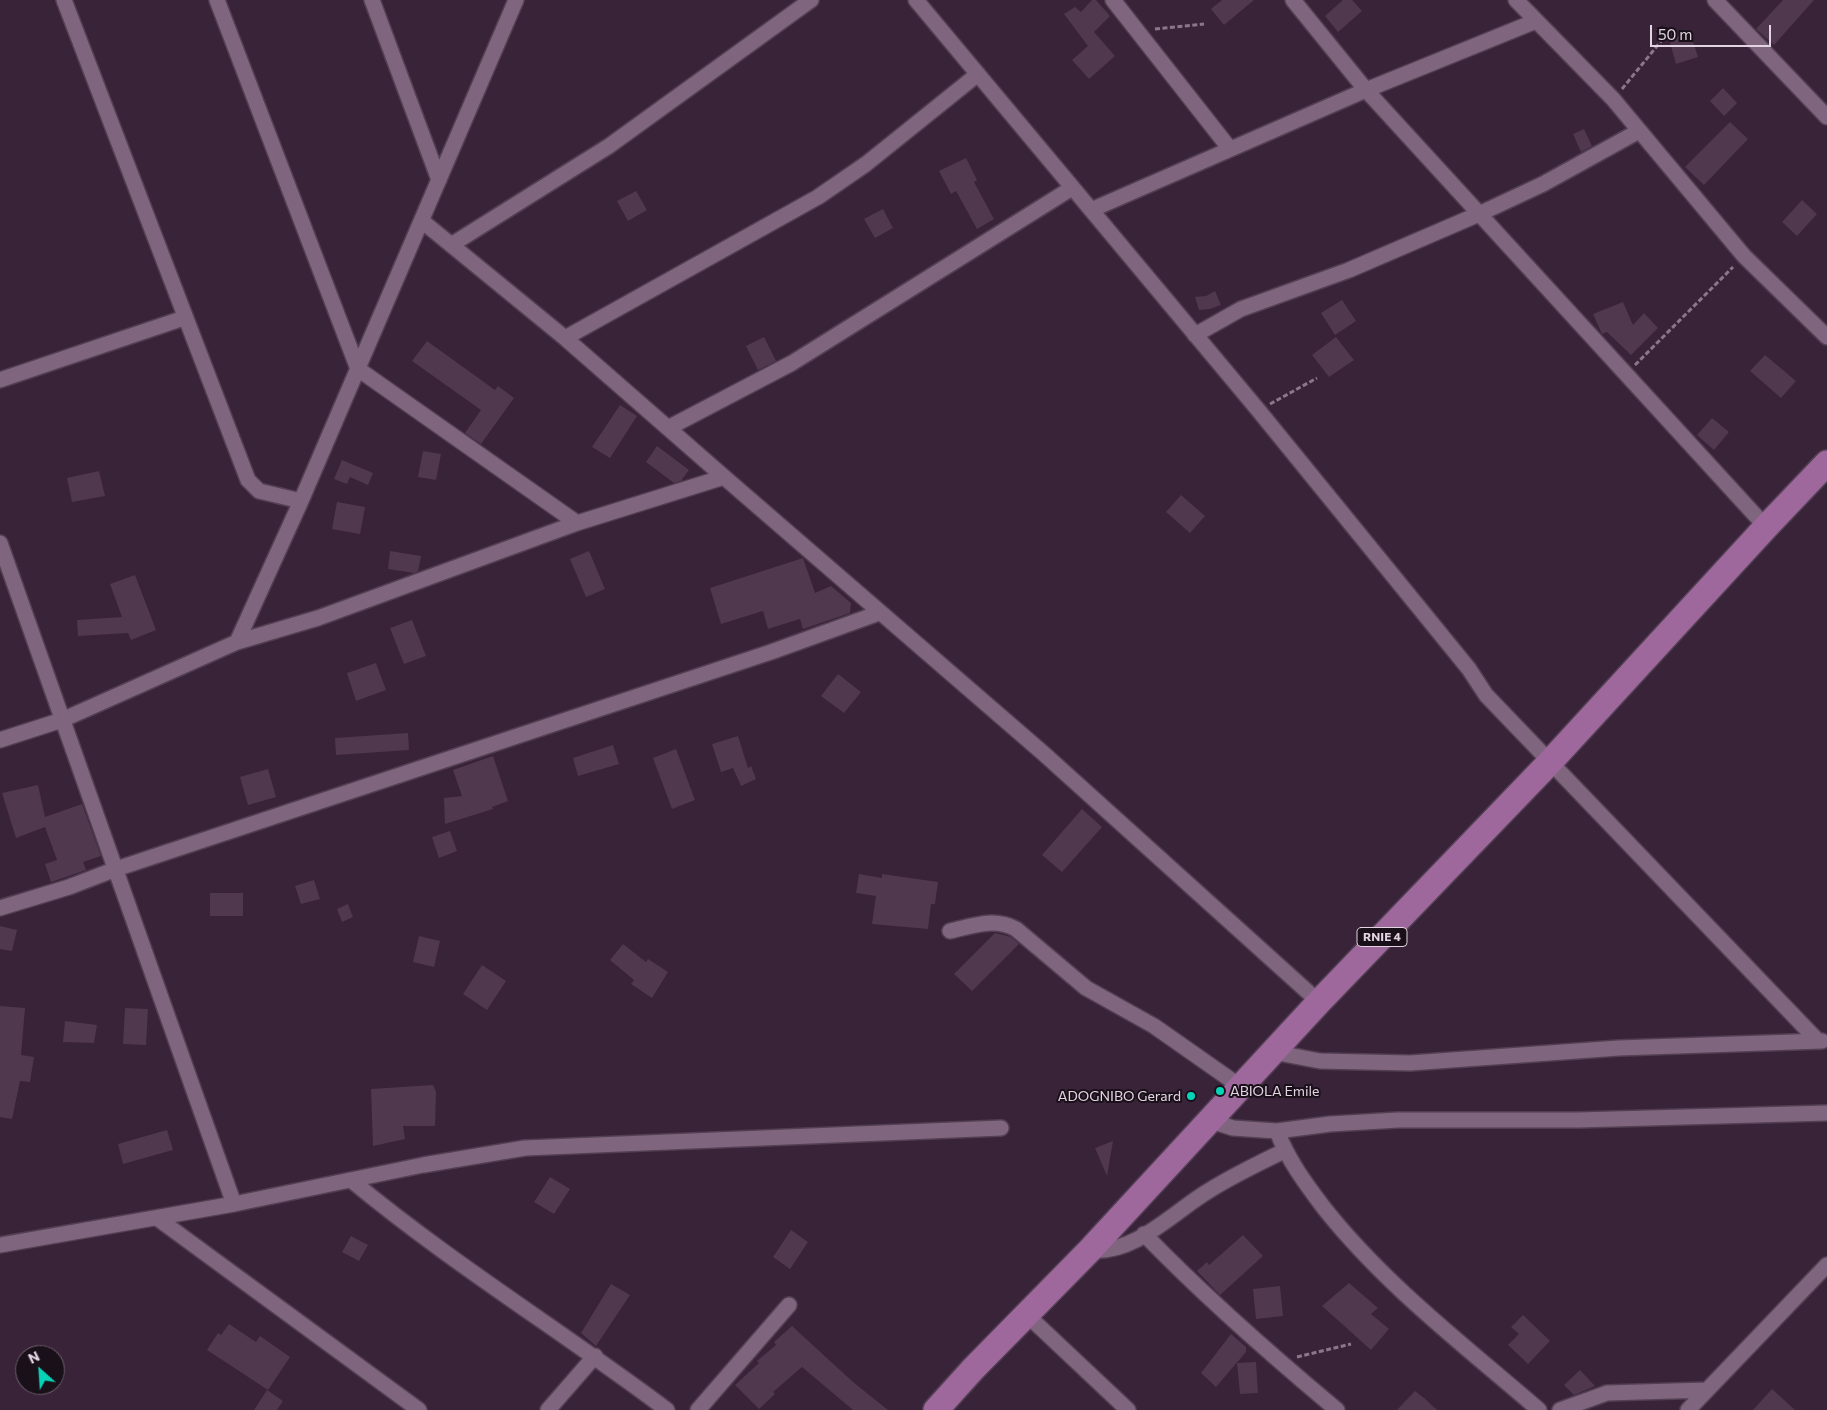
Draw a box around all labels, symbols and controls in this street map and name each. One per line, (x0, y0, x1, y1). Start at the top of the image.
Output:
scale bar (1652, 15, 1773, 47)
text: 50 m (1658, 25, 1692, 43)
road number: RNIE 4 (1357, 928, 1407, 946)
place label: ABIOLA Emile (1230, 1083, 1319, 1099)
marker: ABIOLA Emile (1214, 1085, 1226, 1097)
place label: ADOGNIBO Gerard (1058, 1088, 1181, 1104)
marker: ADOGNIBO Gerard (1185, 1090, 1197, 1102)
north arrow (15, 1345, 65, 1395)
text: N (25, 1347, 42, 1367)

